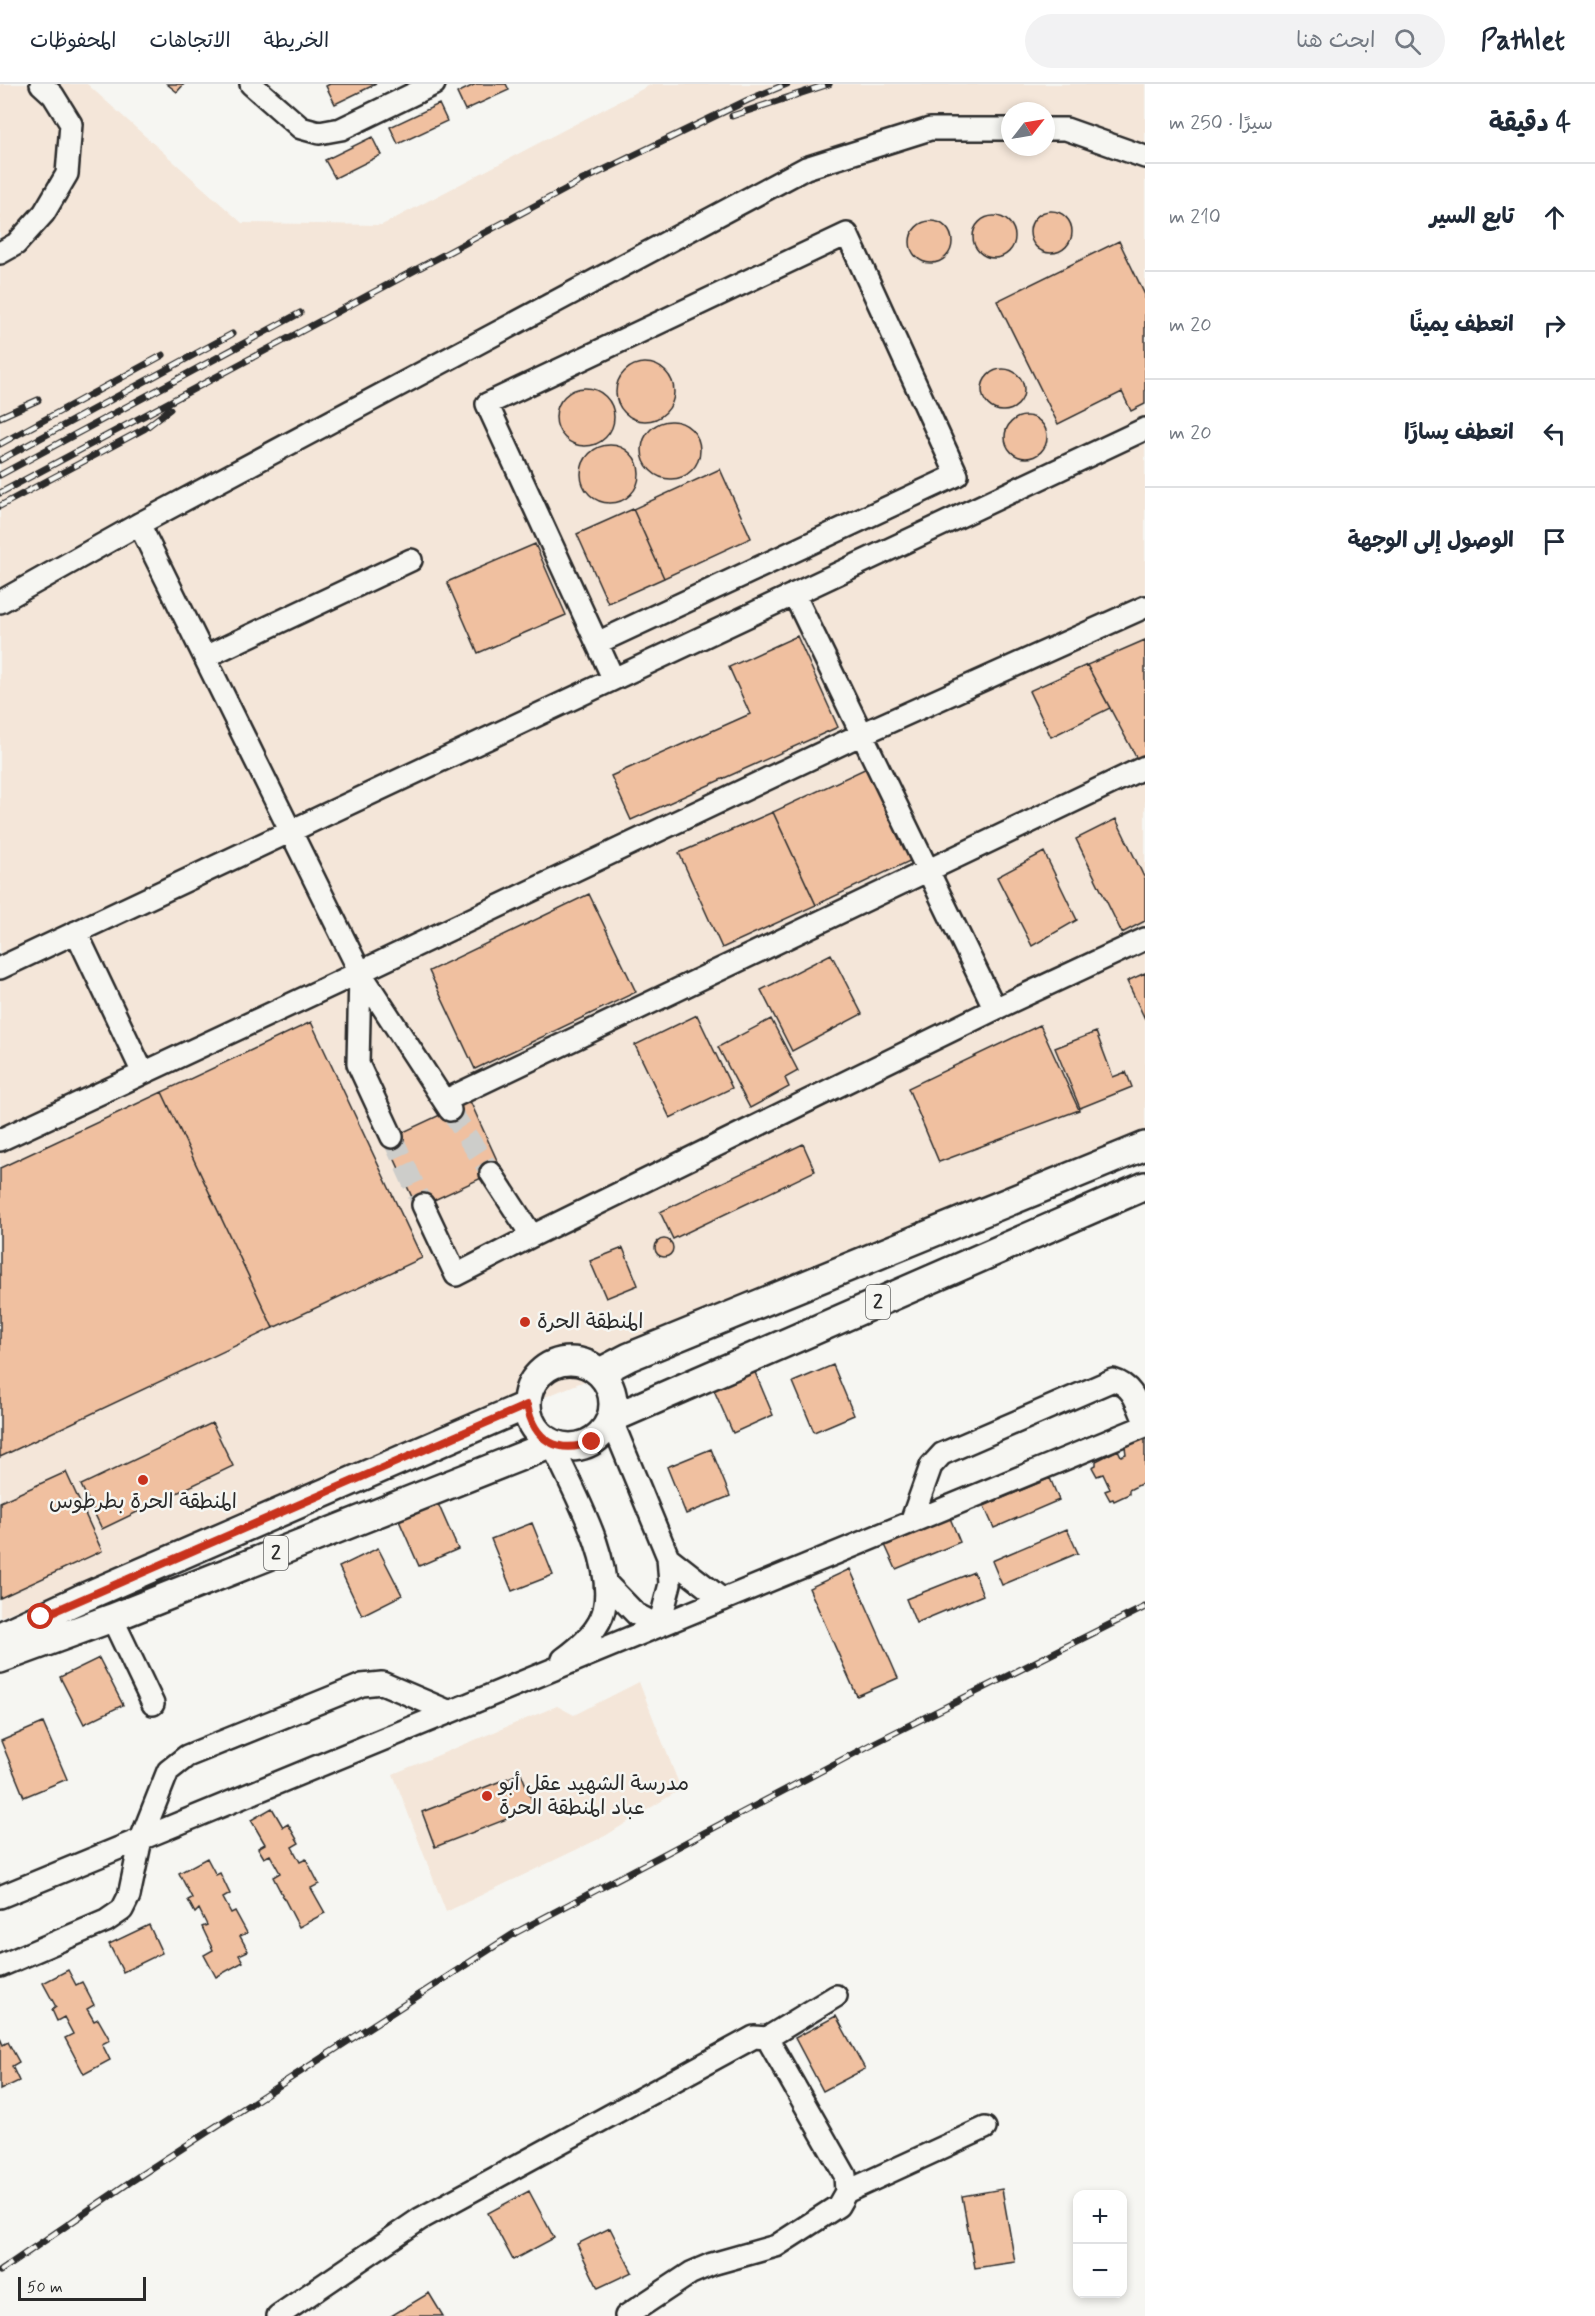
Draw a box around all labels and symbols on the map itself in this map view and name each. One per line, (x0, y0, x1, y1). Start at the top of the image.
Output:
north arrow (1001, 102, 1055, 156)
road number: 2 (866, 1285, 890, 1319)
place label: المنطقة الحرة (537, 1308, 644, 1336)
marker: المنطقة الحرة (518, 1315, 532, 1329)
route end (578, 1428, 604, 1454)
marker: المنطقة الحرة بطرطوس (136, 1473, 150, 1487)
place label: المنطقة الحرة بطرطوس (49, 1488, 237, 1516)
road number: 2 (264, 1536, 288, 1570)
route start (27, 1603, 53, 1629)
place label: مدرسة الشهيد عقل أبو عباد المنطقة الحرة (497, 1770, 689, 1822)
marker: مدرسة الشهيد عقل أبو عباد المنطقة الحرة (480, 1789, 494, 1803)
scale bar (18, 2274, 146, 2302)

